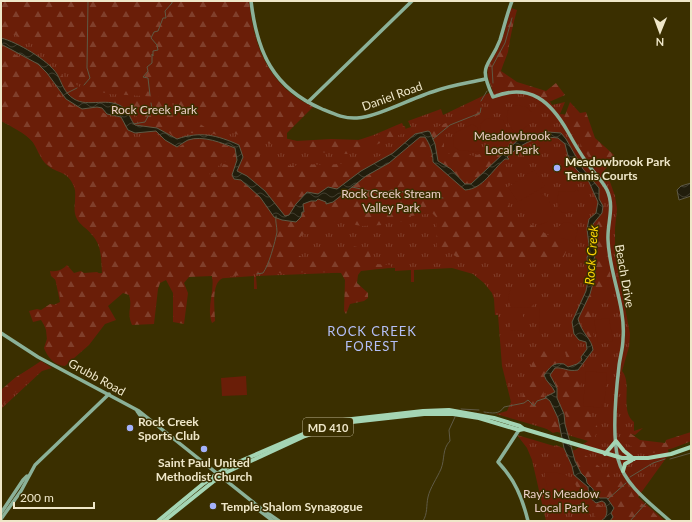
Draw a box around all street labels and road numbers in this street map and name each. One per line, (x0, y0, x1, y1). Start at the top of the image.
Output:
street label: Daniel Road (360, 78, 424, 114)
street label: Beach Drive (612, 243, 638, 309)
street label: Grubb Road (66, 355, 128, 399)
road number: MD 410 (303, 418, 353, 436)

